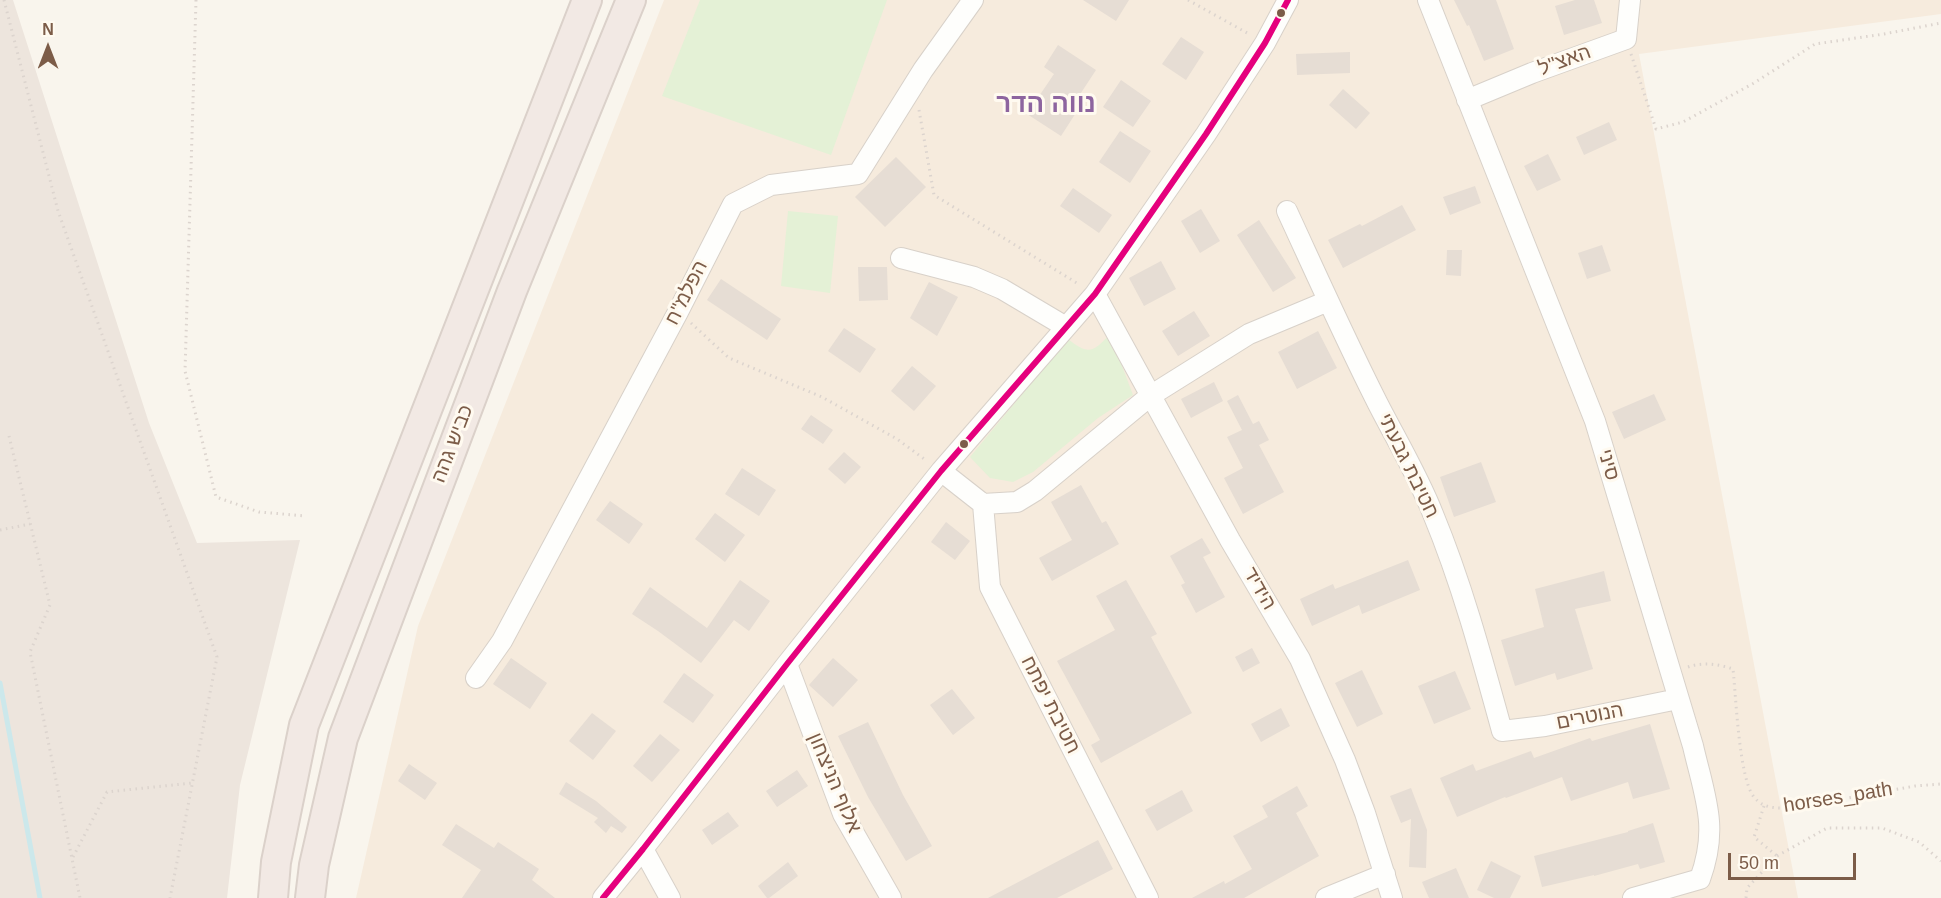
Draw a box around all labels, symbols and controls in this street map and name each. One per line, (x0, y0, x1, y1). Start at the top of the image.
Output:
unlabelled marker (1275, 7, 1287, 19)
north arrow (18, 18, 78, 78)
text: N (42, 21, 54, 38)
street label: האצ"ל (1536, 41, 1594, 81)
district label: נווה הדר (996, 89, 1096, 121)
street label: הפלמ"ח (661, 257, 713, 329)
street label: כביש גהה (427, 402, 479, 486)
street label: חטיבת גבעתי (1372, 410, 1444, 522)
unlabelled marker (958, 438, 970, 450)
street label: סיני (1592, 447, 1624, 483)
street label: הידיד (1237, 563, 1281, 615)
street label: חטיבת יפתח (1015, 652, 1085, 758)
street label: הנוטרים (1554, 699, 1626, 735)
street label: אלוף הניצחון (802, 729, 866, 837)
street label: horses_path (1782, 778, 1894, 818)
scale bar (1731, 841, 1858, 879)
text: 50 m (1739, 853, 1779, 873)

